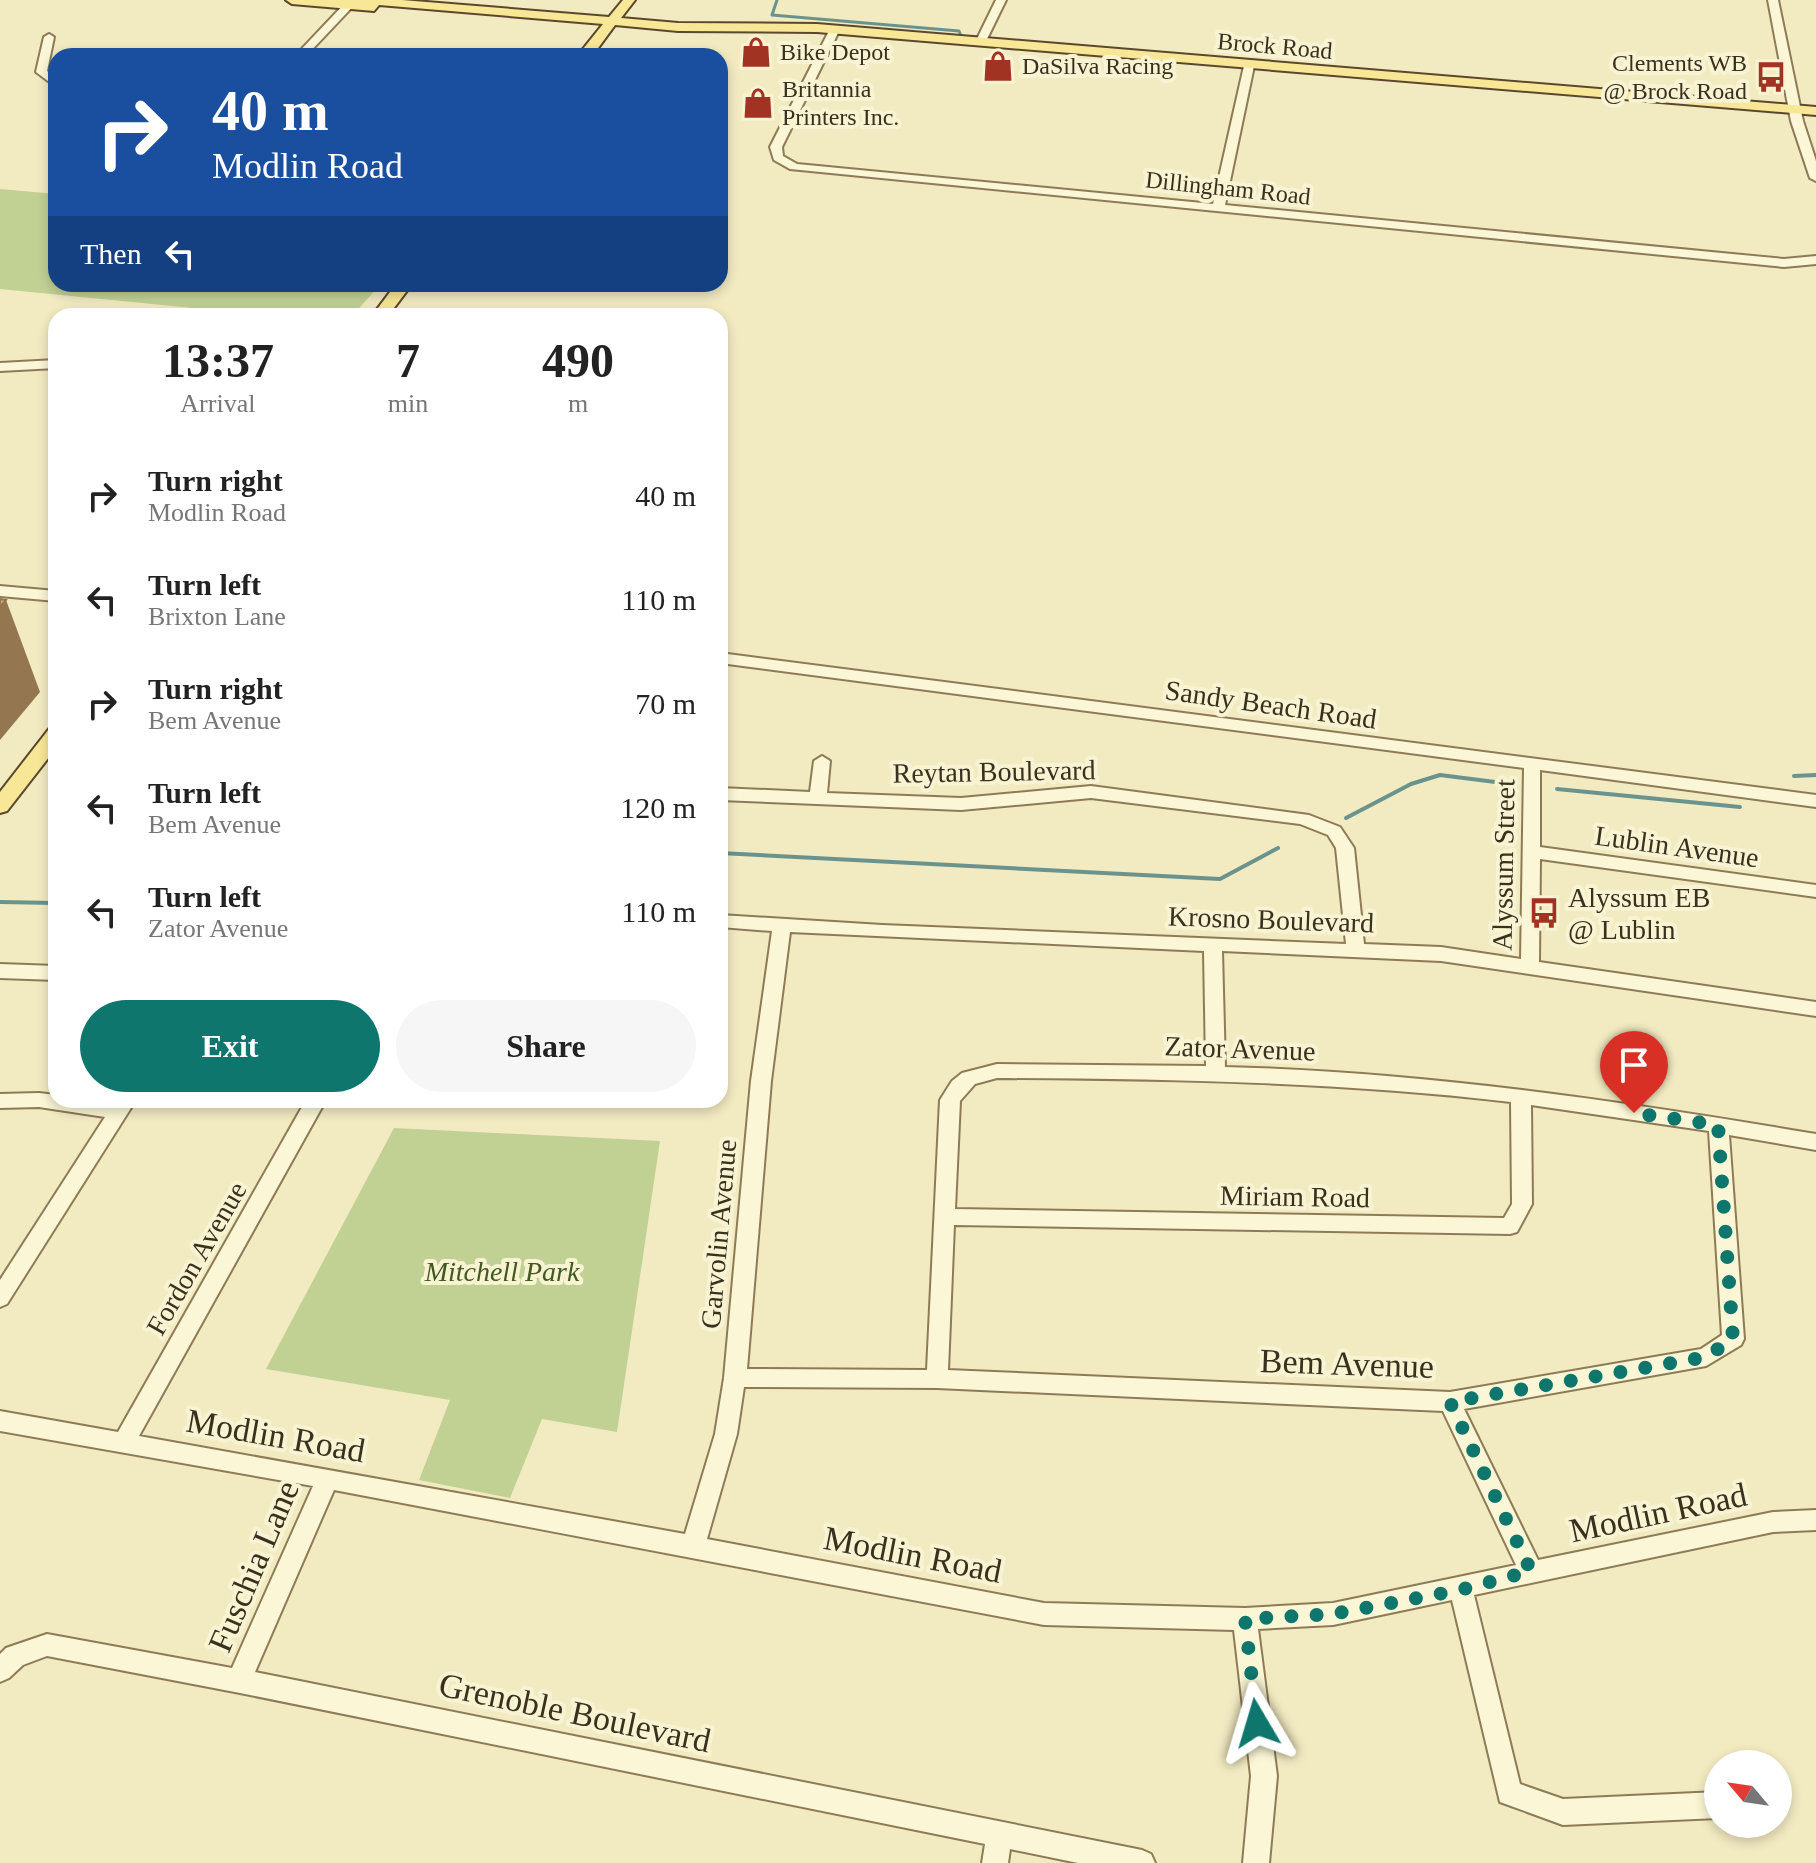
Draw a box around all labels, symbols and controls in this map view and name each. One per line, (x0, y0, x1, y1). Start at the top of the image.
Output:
street label: Brock Road (1216, 28, 1334, 64)
shop icon: Bike Depot (739, 35, 773, 69)
place label: Bike Depot (780, 39, 890, 65)
shop icon: DaSilva Racing (981, 49, 1015, 83)
place label: Clements WB @ Brock Road (1604, 50, 1747, 104)
place label: DaSilva Racing (1022, 53, 1173, 79)
bus stop icon: Clements WB @ Brock Road (1754, 60, 1788, 94)
place label: Britannia Printers Inc. (782, 76, 899, 130)
icon: right (80, 80, 184, 184)
text: 40 m (212, 80, 329, 142)
shop icon: Britannia Printers Inc. (741, 86, 775, 120)
text: Modlin Road (212, 146, 403, 186)
street label: Dillingham Road (1144, 166, 1312, 210)
icon: left (158, 232, 202, 276)
text: Then (80, 237, 142, 270)
text: 13:37 (162, 334, 274, 387)
text: 7 (396, 334, 420, 387)
text: 490 (542, 334, 614, 387)
text: Arrival (180, 389, 255, 418)
text: min (388, 389, 428, 418)
text: m (568, 389, 588, 418)
text: Turn right (148, 464, 283, 497)
icon: right (80, 474, 124, 518)
text: 40 m (635, 479, 696, 512)
text: Modlin Road (148, 498, 286, 527)
text: Turn left (148, 568, 261, 601)
icon: left (80, 578, 124, 622)
text: 110 m (621, 583, 696, 616)
text: Brixton Lane (148, 602, 286, 631)
text: Turn right (148, 672, 283, 705)
street label: Sandy Beach Road (1163, 674, 1379, 735)
icon: right (80, 682, 124, 726)
text: 70 m (635, 687, 696, 720)
text: Bem Avenue (148, 706, 281, 735)
street label: Reytan Boulevard (892, 754, 1096, 789)
text: Turn left (148, 776, 261, 809)
street label: Alyssum Street (1487, 779, 1521, 951)
icon: left (80, 786, 124, 830)
text: 120 m (620, 791, 696, 824)
text: Bem Avenue (148, 810, 281, 839)
street label: Lublin Avenue (1593, 820, 1761, 873)
text: Turn left (148, 880, 261, 913)
place label: Alyssum EB @ Lublin (1568, 882, 1710, 945)
icon: left (80, 890, 124, 934)
text: 110 m (621, 895, 696, 928)
bus stop icon: Alyssum EB @ Lublin (1527, 896, 1561, 930)
street label: Krosno Boulevard (1167, 900, 1374, 939)
text: Zator Avenue (148, 914, 288, 943)
button: Exit (80, 1000, 380, 1092)
button: Share (396, 1000, 696, 1092)
street label: Zator Avenue (1164, 1030, 1316, 1067)
pin (1600, 1031, 1668, 1113)
icon: arrive (1612, 1043, 1656, 1087)
street label: Garvolin Avenue (695, 1138, 742, 1330)
street label: Fordon Avenue (140, 1176, 253, 1340)
street label: Miriam Road (1220, 1180, 1370, 1213)
park label: Mitchell Park (424, 1256, 580, 1287)
street label: Bem Avenue (1259, 1342, 1435, 1385)
street label: Modlin Road (184, 1402, 368, 1469)
street label: Fuschia Lane (201, 1475, 306, 1657)
street label: Modlin Road (1566, 1476, 1750, 1549)
street label: Modlin Road (821, 1519, 1005, 1590)
street label: Grenoble Boulevard (436, 1666, 714, 1759)
position arrow (1215, 1681, 1299, 1765)
north arrow (1704, 1750, 1792, 1838)
map controls (1704, 1750, 1792, 1838)

